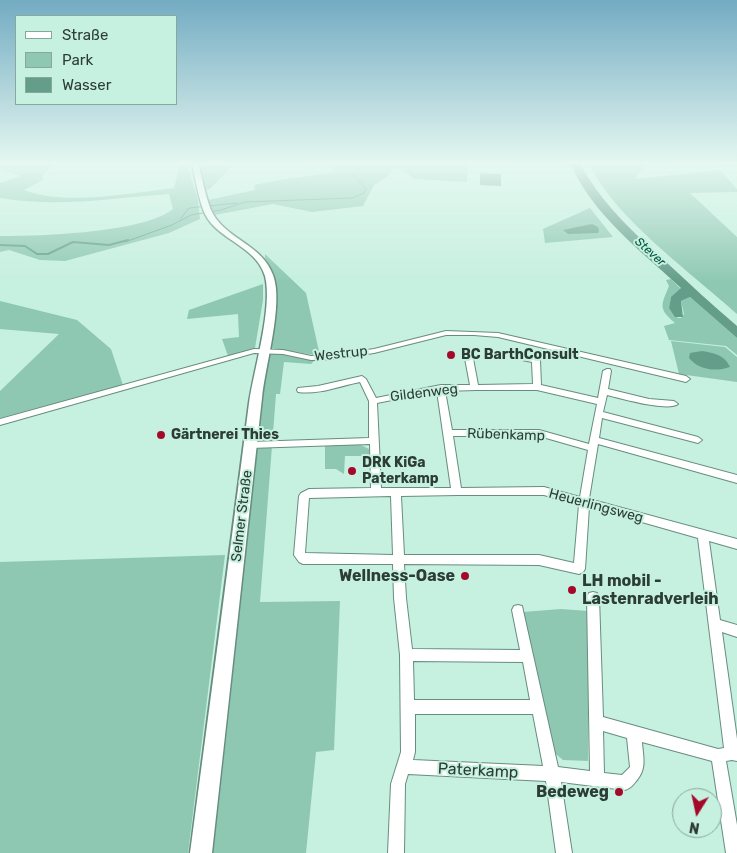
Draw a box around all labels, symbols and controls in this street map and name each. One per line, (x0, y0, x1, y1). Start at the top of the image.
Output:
legend (15, 15, 178, 105)
text: Straße (62, 26, 108, 44)
text: Park (62, 51, 93, 69)
text: Wasser (62, 76, 111, 94)
water label: Stever (632, 235, 668, 269)
street label: Westrup (314, 343, 368, 365)
place label: BC BarthConsult (461, 347, 578, 363)
marker: BC BarthConsult (445, 349, 457, 361)
street label: Gildenweg (389, 381, 459, 405)
street label: Rübenkamp (467, 425, 545, 445)
place label: Gärtnerei Thies (171, 427, 279, 443)
marker: Gärtnerei Thies (155, 429, 167, 441)
place label: DRK KiGa Paterkamp (362, 455, 439, 488)
marker: DRK KiGa Paterkamp (346, 465, 358, 477)
street label: Selmer Straße (228, 469, 256, 563)
street label: Heuerlingsweg (547, 485, 645, 527)
place label: Wellness-Oase (339, 566, 455, 586)
marker: Wellness-Oase (459, 570, 471, 582)
place label: LH mobil - Lastenradverleih (582, 571, 719, 609)
marker: LH mobil - Lastenradverleih (566, 584, 578, 596)
street label: Paterkamp (437, 759, 519, 783)
place label: Bedeweg (536, 782, 609, 802)
marker: Bedeweg (613, 786, 625, 798)
north arrow (672, 788, 722, 838)
text: N (688, 818, 701, 837)

